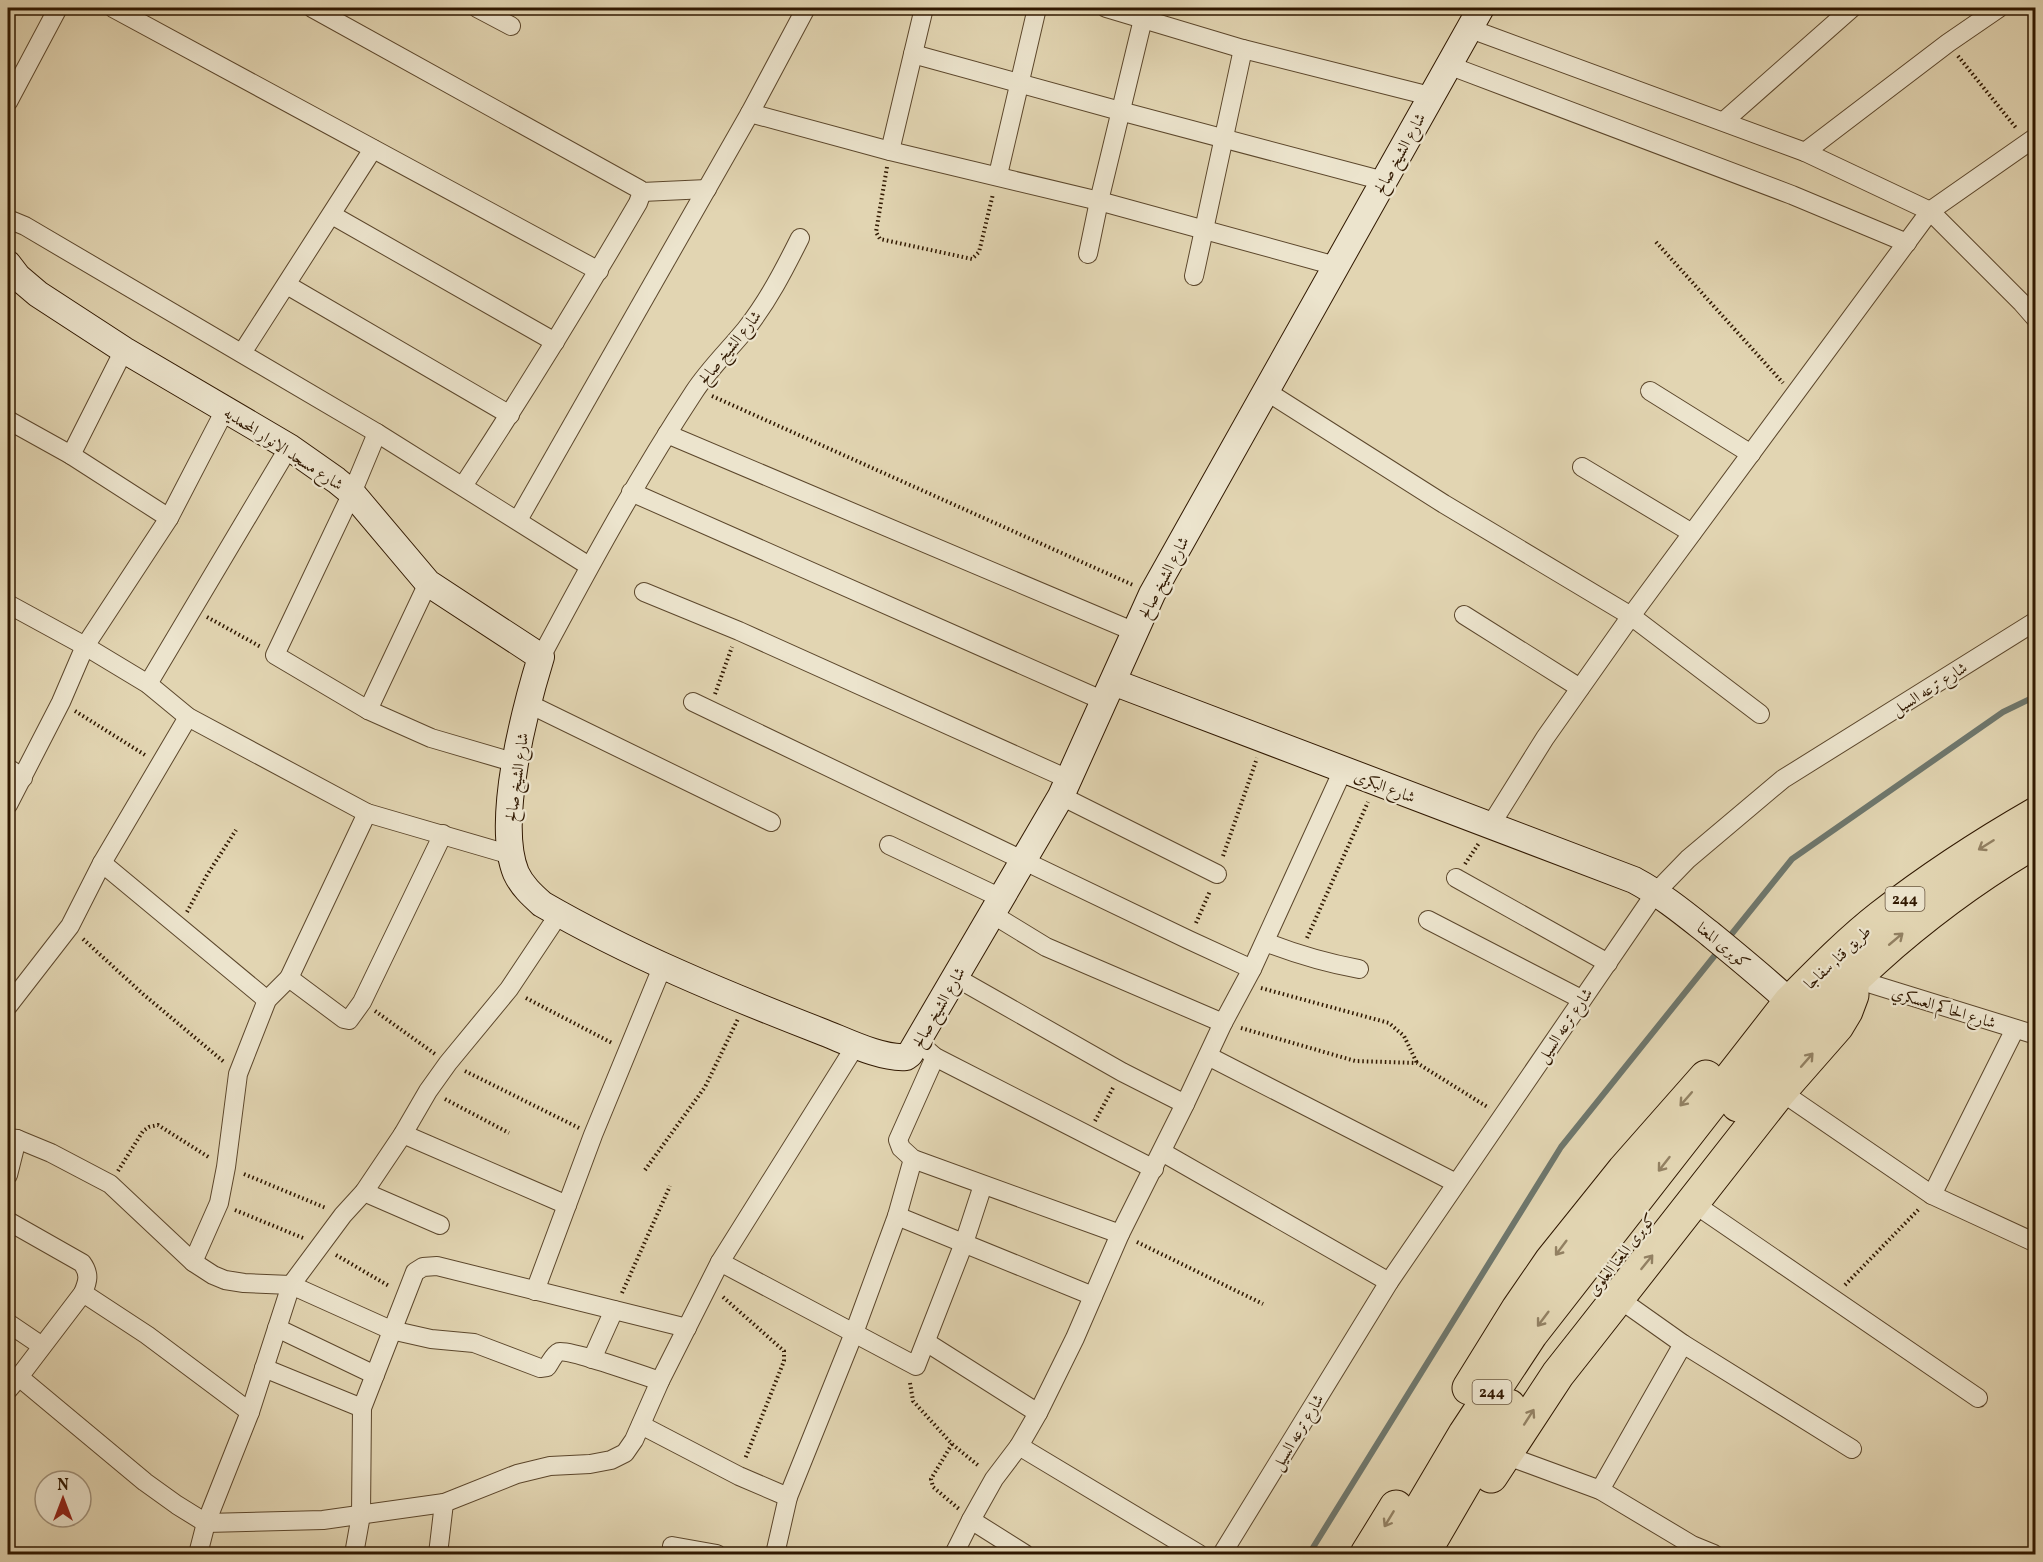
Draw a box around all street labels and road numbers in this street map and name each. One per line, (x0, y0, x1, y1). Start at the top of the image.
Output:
street label: شارع الشيخ صالح (1369, 109, 1434, 199)
street label: شارع الشيخ صالح (694, 306, 769, 391)
street label: شارع مسجد الانوار المحمديه (218, 403, 347, 497)
street label: شارع الشيخ صالح (1134, 533, 1197, 624)
street label: شارع ترعه السيل (1888, 658, 1973, 723)
street label: شارع الشيخ صالح (501, 731, 537, 823)
street label: شارع البكرى (1350, 766, 1418, 811)
road number: 244 (1886, 887, 1924, 911)
street label: كوبرى المعنا (1691, 918, 1754, 975)
street label: طريق قنا, سفاجا (1800, 922, 1877, 995)
street label: شارع الشيخ صالح (908, 964, 973, 1053)
street label: شارع الحاكم العسكري (1888, 983, 1998, 1037)
street label: شارع ترعه السيل (1533, 984, 1600, 1068)
street label: كوبرى المعنا العلوى (1583, 1209, 1662, 1301)
road number: 244 (1472, 1380, 1512, 1404)
street label: شارع ترعه السيل (1267, 1391, 1331, 1476)

